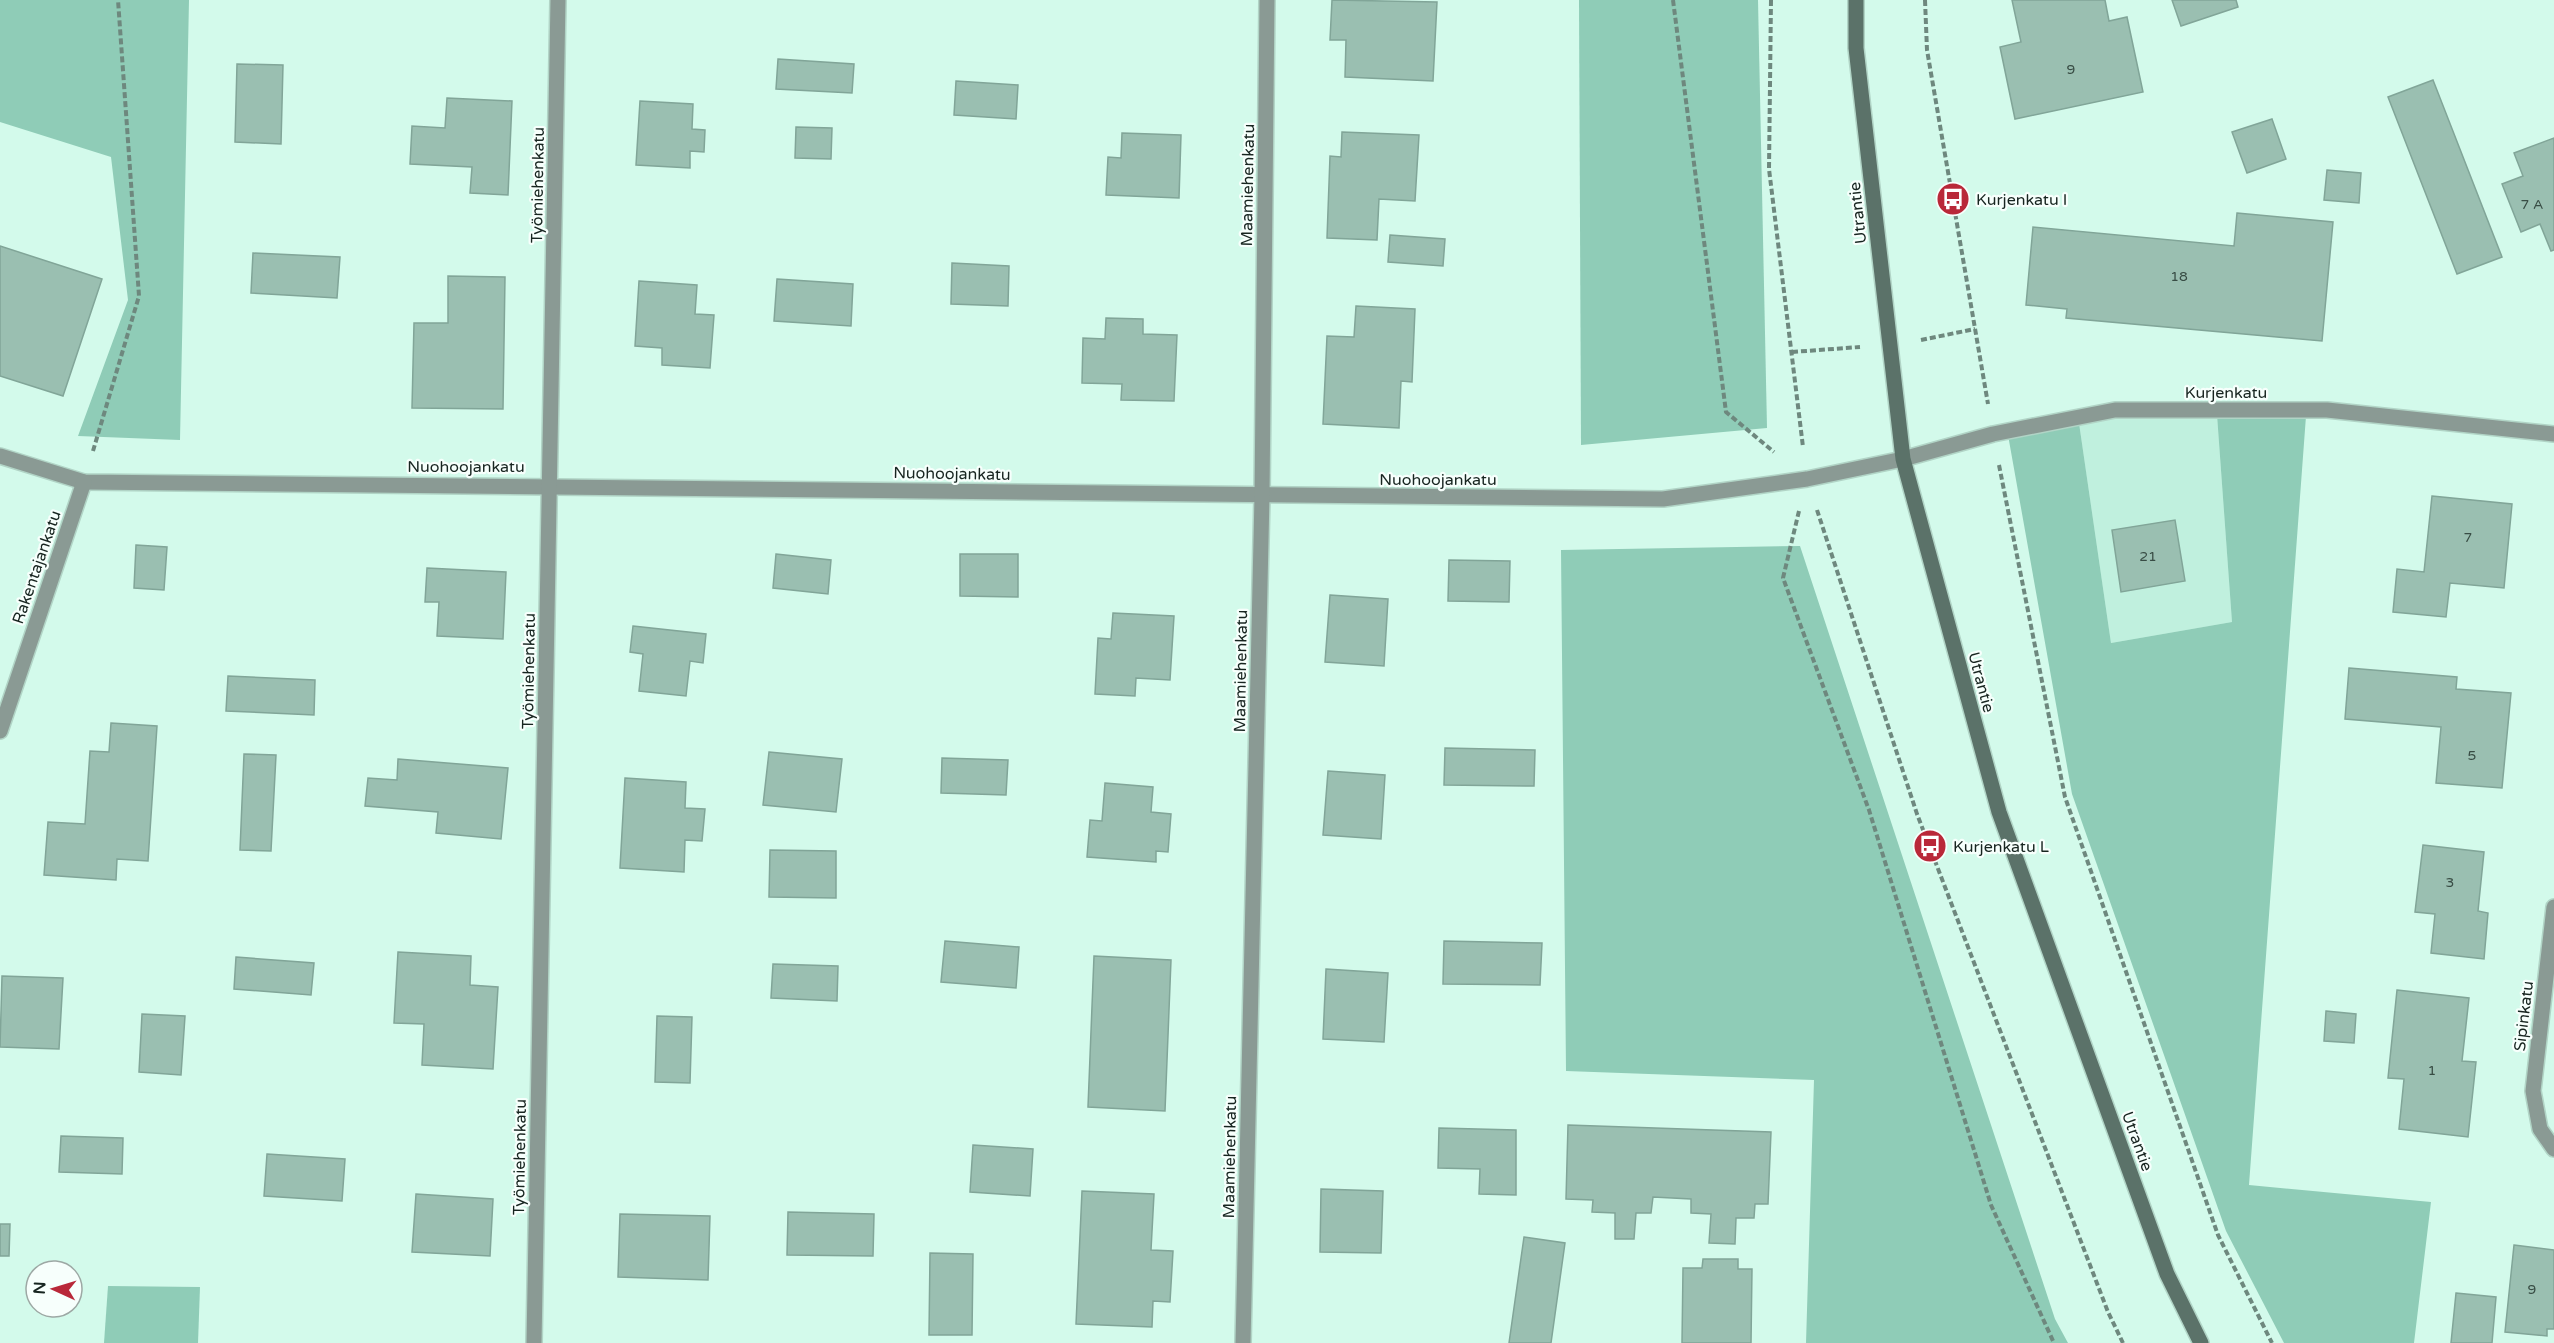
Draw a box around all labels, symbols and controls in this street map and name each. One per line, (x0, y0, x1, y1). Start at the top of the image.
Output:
house number: 9 (2067, 61, 2075, 78)
street label: Maamiehenkatu (1237, 123, 1259, 247)
street label: Työmiehenkatu (527, 127, 549, 243)
street label: Utrantie (1845, 181, 1871, 245)
bus stop icon: Kurjenkatu I (1935, 181, 1971, 217)
place label: Kurjenkatu I (1976, 190, 2067, 210)
house number: 7 A (2521, 196, 2543, 213)
house number: 18 (2170, 268, 2188, 285)
street label: Kurjenkatu (2185, 383, 2267, 403)
street label: Nuohoojankatu (407, 457, 525, 477)
street label: Nuohoojankatu (893, 463, 1011, 485)
street label: Nuohoojankatu (1379, 470, 1497, 490)
street label: Rakentajankatu (8, 508, 66, 627)
house number: 7 (2464, 529, 2472, 546)
house number: 21 (2139, 548, 2157, 565)
street label: Maamiehenkatu (1230, 609, 1252, 733)
street label: Työmiehenkatu (518, 613, 540, 729)
street label: Utrantie (1963, 650, 1999, 715)
house number: 5 (2468, 747, 2476, 764)
bus stop icon: Kurjenkatu L (1912, 828, 1948, 864)
place label: Kurjenkatu L (1953, 837, 2049, 857)
house number: 3 (2446, 874, 2454, 891)
street label: Sipinkatu (2510, 980, 2538, 1052)
house number: 1 (2428, 1062, 2436, 1079)
street label: Maamiehenkatu (1219, 1095, 1241, 1219)
street label: Työmiehenkatu (509, 1099, 531, 1215)
street label: Utrantie (2117, 1109, 2157, 1174)
north arrow (24, 1259, 84, 1319)
text: N (30, 1281, 50, 1295)
house number: 9 (2528, 1281, 2536, 1298)

